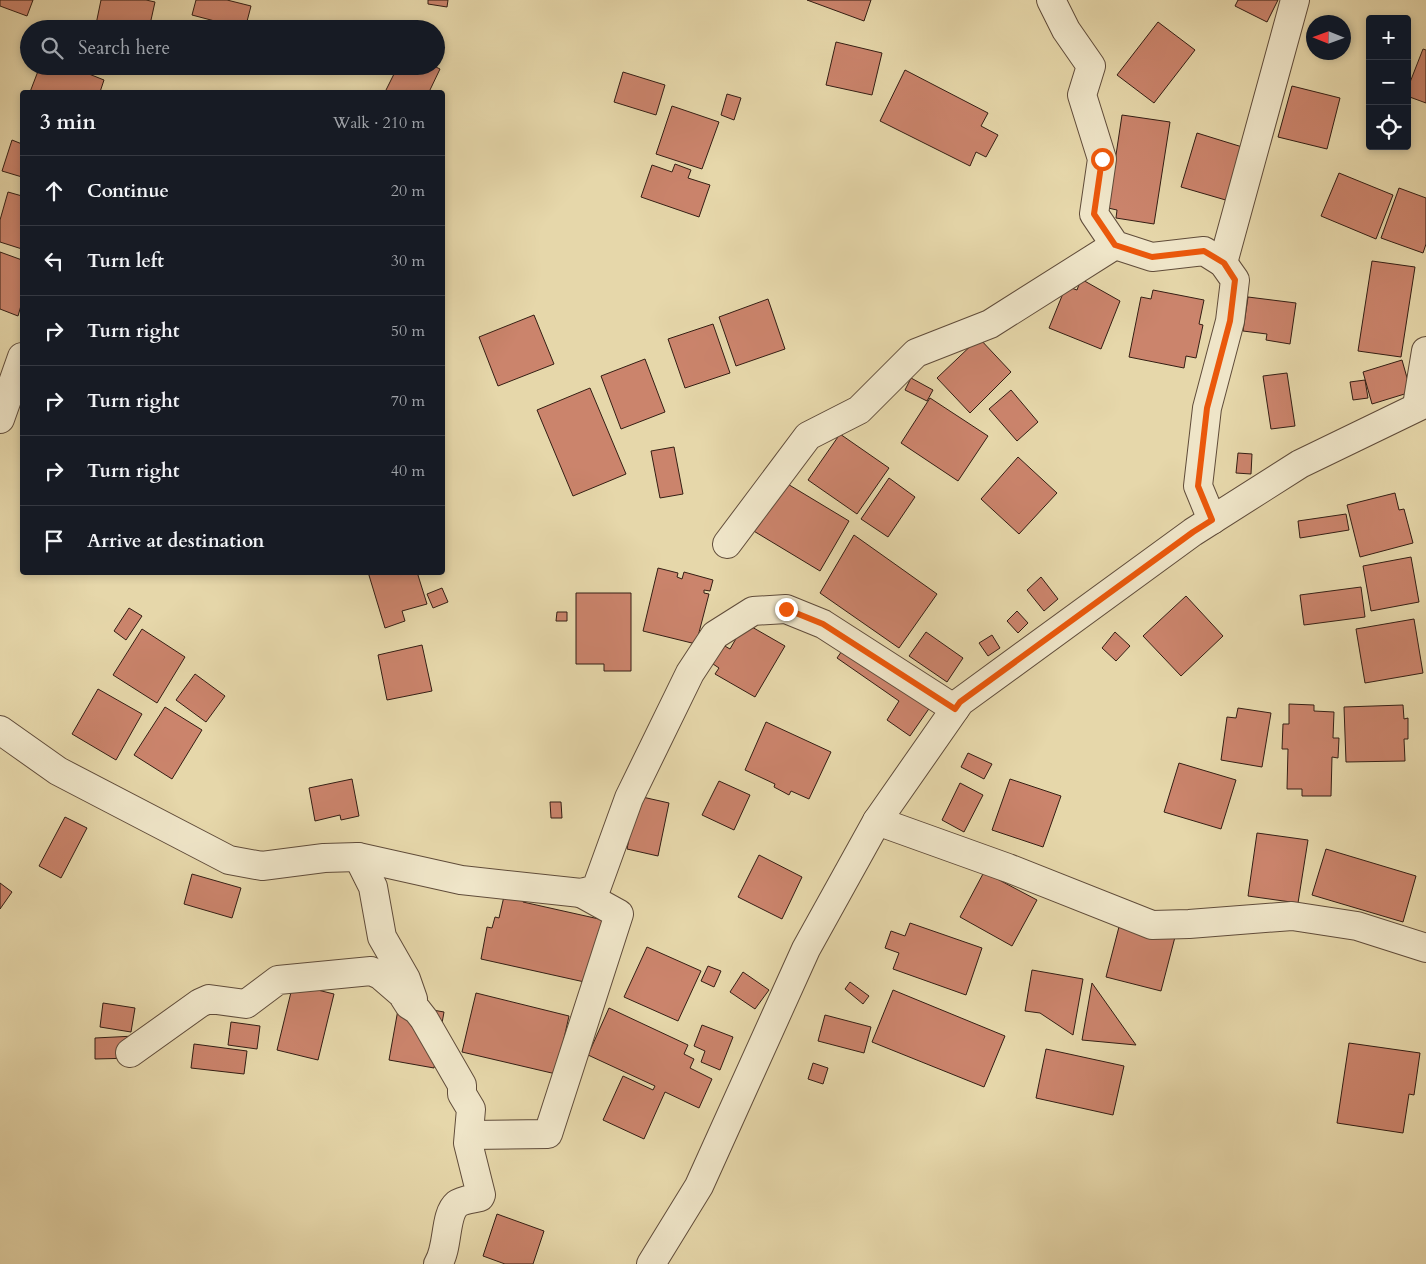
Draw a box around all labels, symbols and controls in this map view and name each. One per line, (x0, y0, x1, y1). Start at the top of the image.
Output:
north arrow (1306, 15, 1351, 60)
map controls (1366, 15, 1411, 150)
button: + (1366, 15, 1411, 60)
search box (20, 20, 445, 75)
icon: search (38, 34, 66, 62)
text: Search here (78, 35, 170, 61)
button: − (1366, 60, 1411, 105)
button: locate (1366, 105, 1411, 150)
text: 3 min (40, 108, 96, 137)
text: Walk · 210 m (333, 112, 425, 134)
route start (1091, 148, 1114, 171)
icon: ahead (40, 177, 68, 205)
text: Continue (87, 178, 169, 204)
text: 20 m (391, 180, 425, 202)
icon: left (40, 247, 68, 275)
text: Turn left (87, 248, 164, 274)
text: 30 m (391, 250, 425, 272)
icon: right (40, 317, 68, 345)
text: Turn right (87, 318, 179, 344)
text: 50 m (391, 320, 425, 342)
icon: right (40, 387, 68, 415)
text: Turn right (87, 388, 179, 414)
text: 70 m (391, 390, 425, 412)
icon: right (40, 457, 68, 485)
text: Turn right (87, 458, 179, 484)
text: 40 m (391, 460, 425, 482)
icon: arrive (40, 527, 68, 555)
text: Arrive at destination (87, 528, 264, 554)
route end (775, 598, 798, 621)

